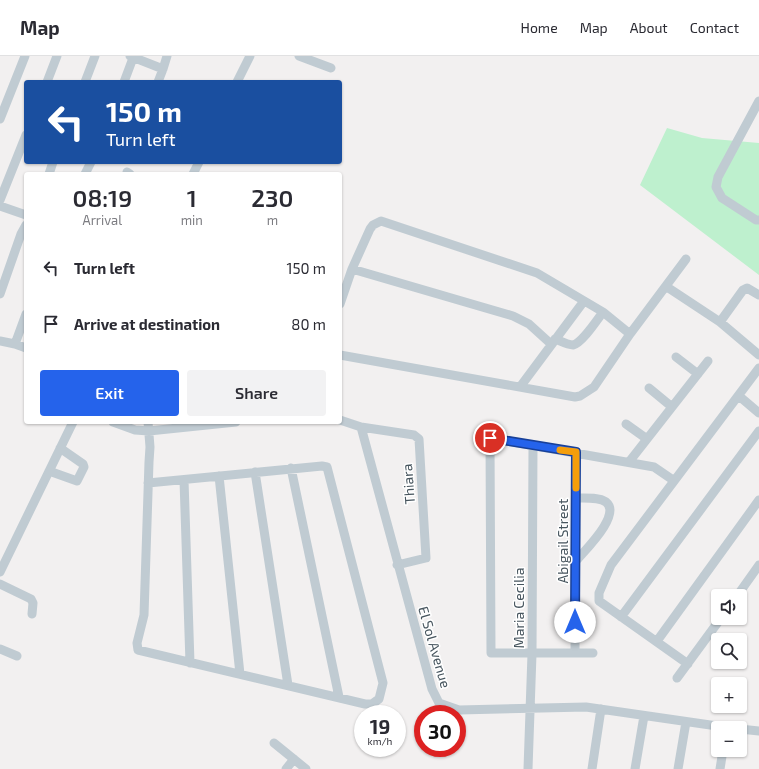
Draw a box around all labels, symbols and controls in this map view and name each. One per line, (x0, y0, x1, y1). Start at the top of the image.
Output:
text: Map (20, 16, 60, 39)
text: Home (521, 19, 558, 36)
text: Map (580, 19, 608, 36)
text: About (630, 19, 668, 36)
text: Contact (690, 19, 739, 36)
text: 150 m (106, 94, 182, 128)
icon: left (40, 96, 92, 148)
text: Turn left (106, 128, 176, 150)
text: 08:19 (73, 183, 132, 212)
text: 1 (187, 183, 197, 212)
text: 230 (251, 183, 293, 212)
text: Arrival (83, 212, 122, 228)
text: min (181, 212, 203, 228)
text: m (267, 212, 278, 228)
icon: left (40, 257, 62, 279)
text: Turn left (74, 259, 135, 277)
text: 150 m (286, 259, 326, 277)
icon: arrive (40, 313, 62, 335)
text: Arrive at destination (74, 315, 220, 333)
text: 80 m (291, 315, 326, 333)
button: Exit (40, 370, 179, 416)
button: Share (187, 370, 326, 416)
pin (473, 421, 507, 455)
icon: arrive (479, 427, 501, 449)
street label: Thiara (398, 463, 418, 505)
street label: Abigail Street (554, 499, 571, 583)
street label: Maria Cecilia (510, 568, 527, 649)
map controls (711, 589, 747, 757)
button: sound (711, 589, 747, 625)
position arrow (554, 601, 596, 643)
street label: El Sol Avenue (415, 604, 455, 690)
button: search (711, 633, 747, 669)
button: + (711, 677, 747, 713)
speed limit sign: 30 (414, 705, 466, 757)
text: 19 (370, 714, 390, 738)
button: − (711, 721, 747, 757)
text: km/h (368, 735, 392, 747)

